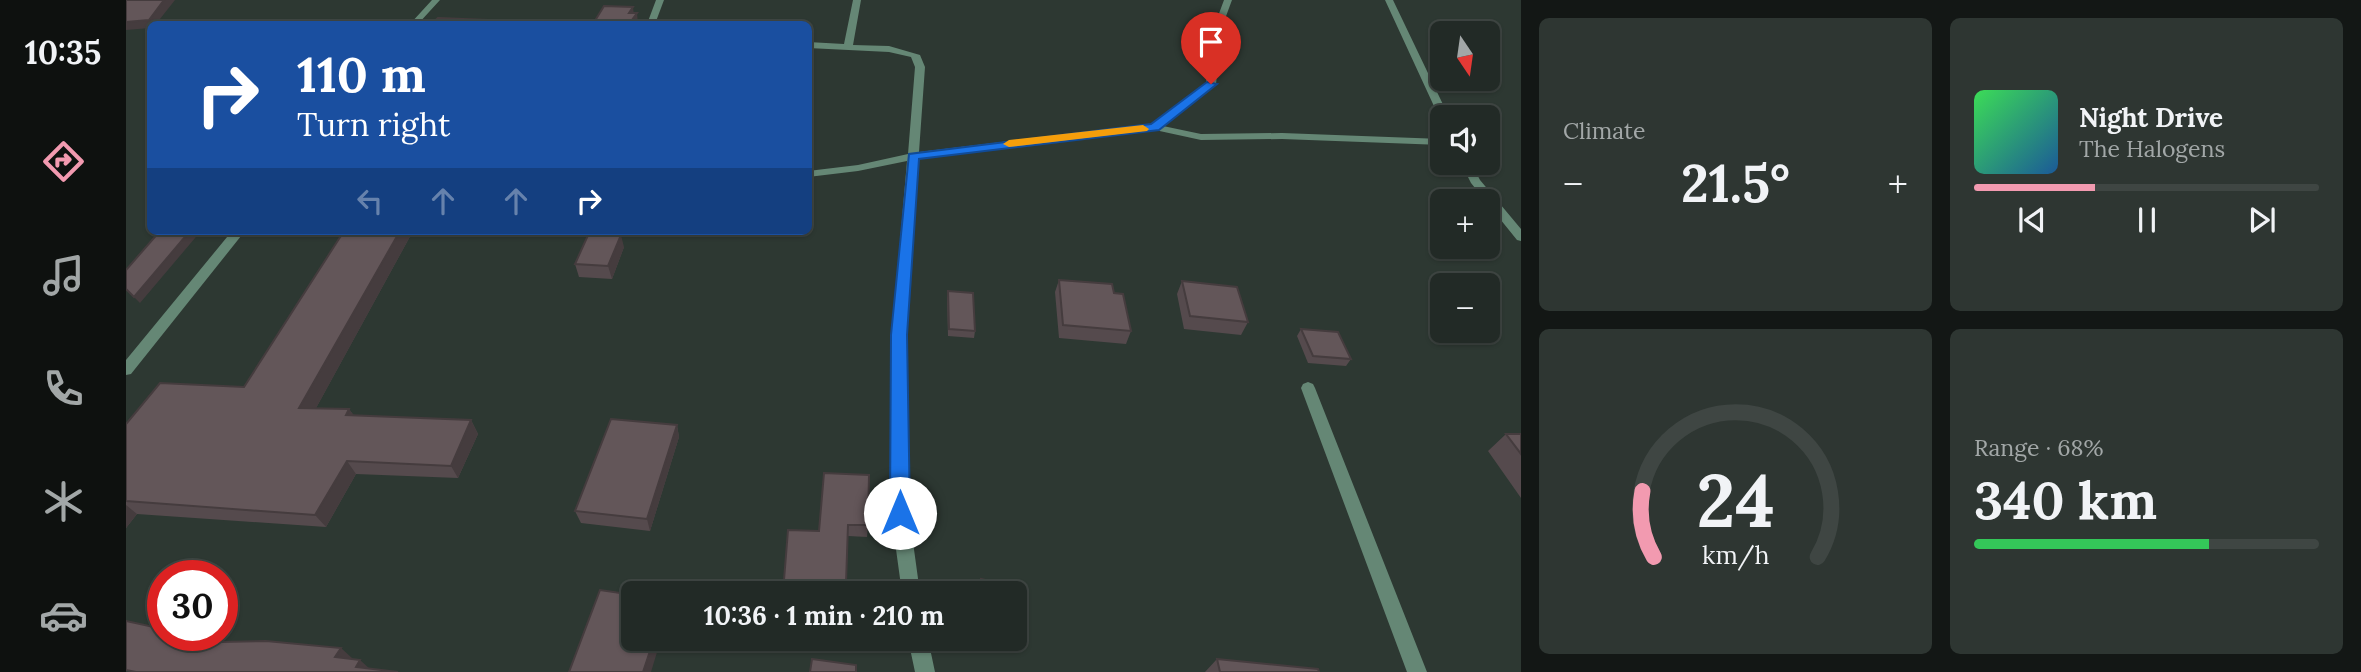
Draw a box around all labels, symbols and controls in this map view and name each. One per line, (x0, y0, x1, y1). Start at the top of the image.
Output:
pin (1181, 12.0, 1241, 84)
north arrow (1430, 21, 1500, 91)
map controls (1430, 21, 1500, 343)
icon: arrive (1192, 23, 1230, 61)
text: 10:35 (25, 32, 101, 73)
text: 110 m (297, 43, 426, 105)
icon: right (182, 49, 273, 140)
text: Night Drive (2079, 101, 2223, 134)
text: Turn right (297, 104, 450, 145)
button: sound (1430, 105, 1500, 175)
text: Climate (1563, 116, 1645, 145)
text: The Halogens (2079, 134, 2225, 163)
icon: directions (39, 137, 88, 186)
text: 21.5° (1681, 150, 1790, 216)
text: − (1563, 160, 1583, 208)
text: + (1888, 160, 1908, 208)
icon: left (351, 182, 389, 220)
icon: ahead (424, 182, 462, 220)
icon: ahead (497, 182, 535, 220)
icon: right (570, 182, 608, 220)
button: + (1430, 189, 1500, 259)
icon: previous (2013, 201, 2051, 239)
icon: pause (2128, 201, 2166, 239)
icon: next (2243, 201, 2281, 239)
icon: music (39, 251, 88, 300)
button: − (1430, 273, 1500, 343)
icon: phone (39, 364, 88, 413)
text: Range · 68% (1974, 433, 2103, 462)
text: 24 (1696, 455, 1775, 548)
text: 340 km (1974, 467, 2157, 533)
position arrow (863, 476, 937, 550)
icon: climate (39, 477, 88, 526)
text: km/h (1702, 539, 1769, 571)
speed limit sign: 30 (147, 560, 238, 651)
icon: car (39, 591, 88, 640)
text: 10:36 · 1 min · 210 m (704, 599, 944, 632)

